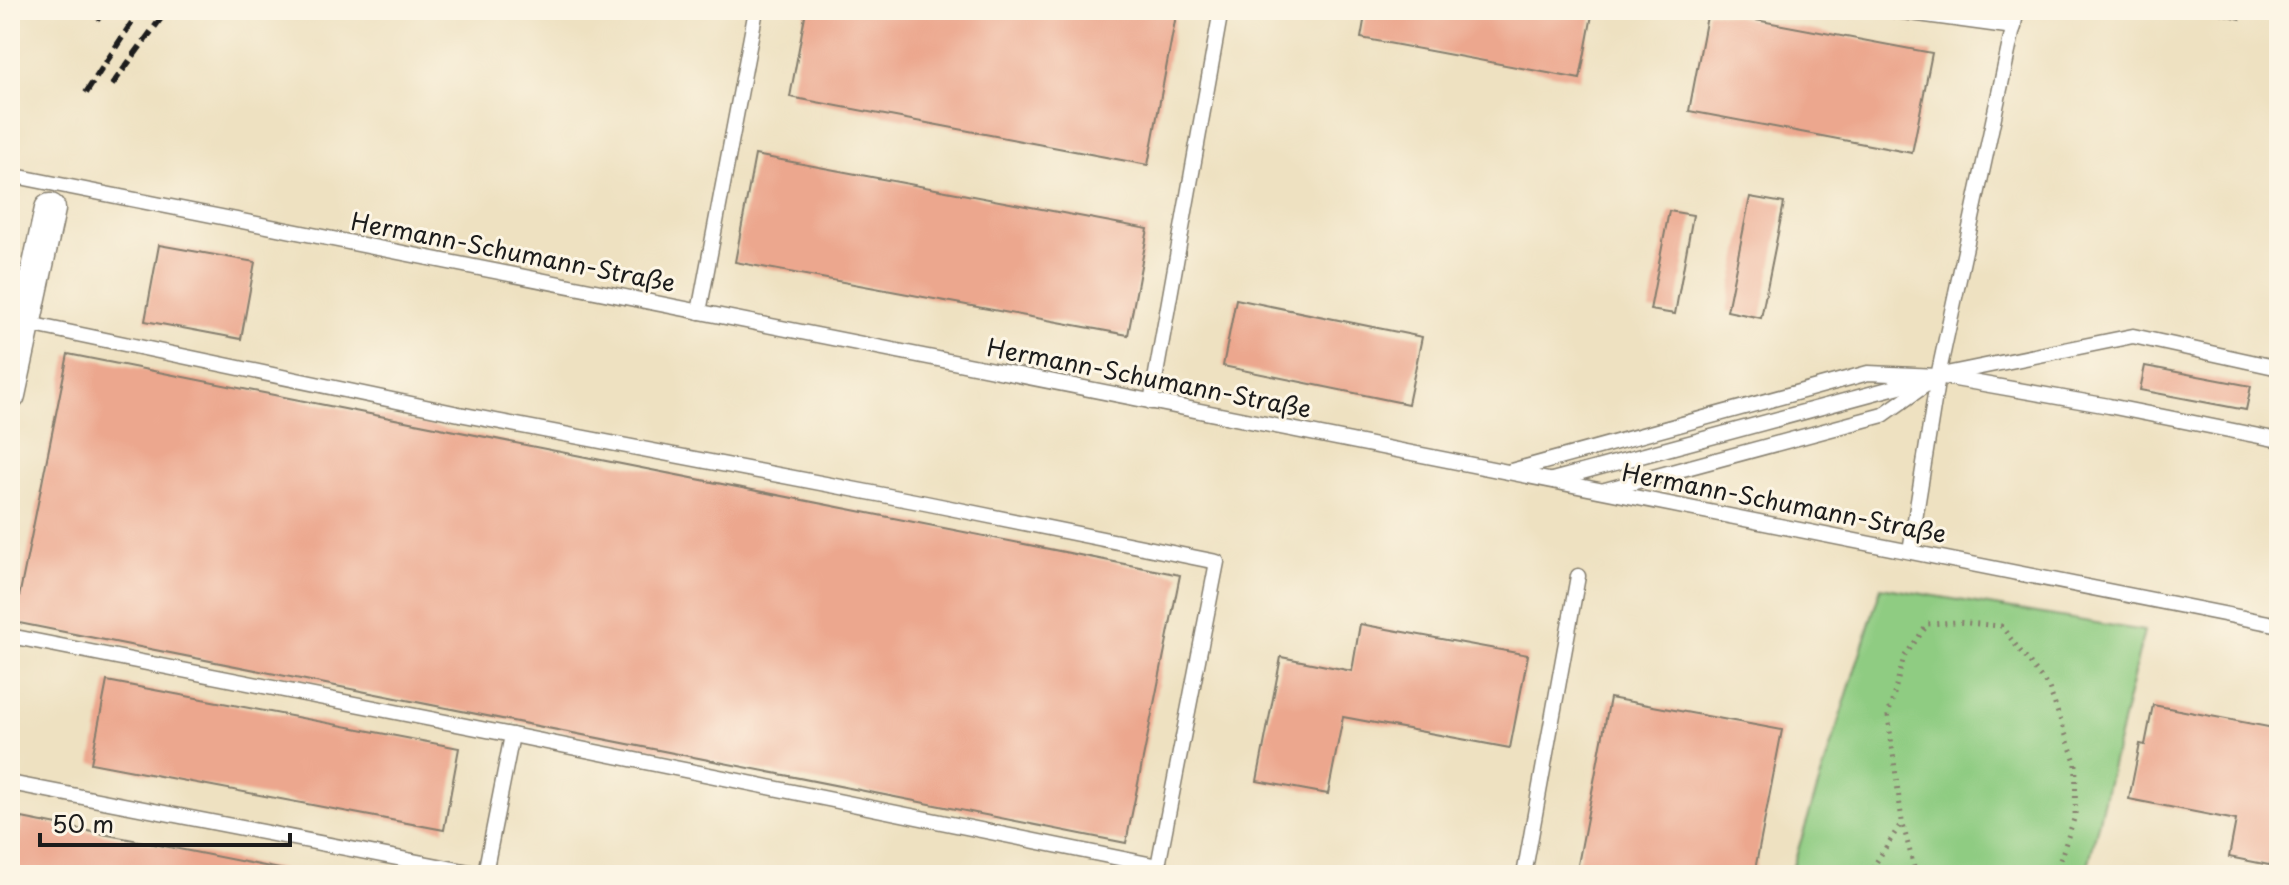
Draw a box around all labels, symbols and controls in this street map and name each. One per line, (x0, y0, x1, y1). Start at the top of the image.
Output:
street label: Hermann-Schumann-Straße (348, 202, 679, 300)
street label: Hermann-Schumann-Straße (984, 328, 1315, 426)
street label: Hermann-Schumann-Straße (1619, 453, 1950, 551)
scale bar (40, 797, 290, 847)
text: 50 m (52, 805, 114, 841)

